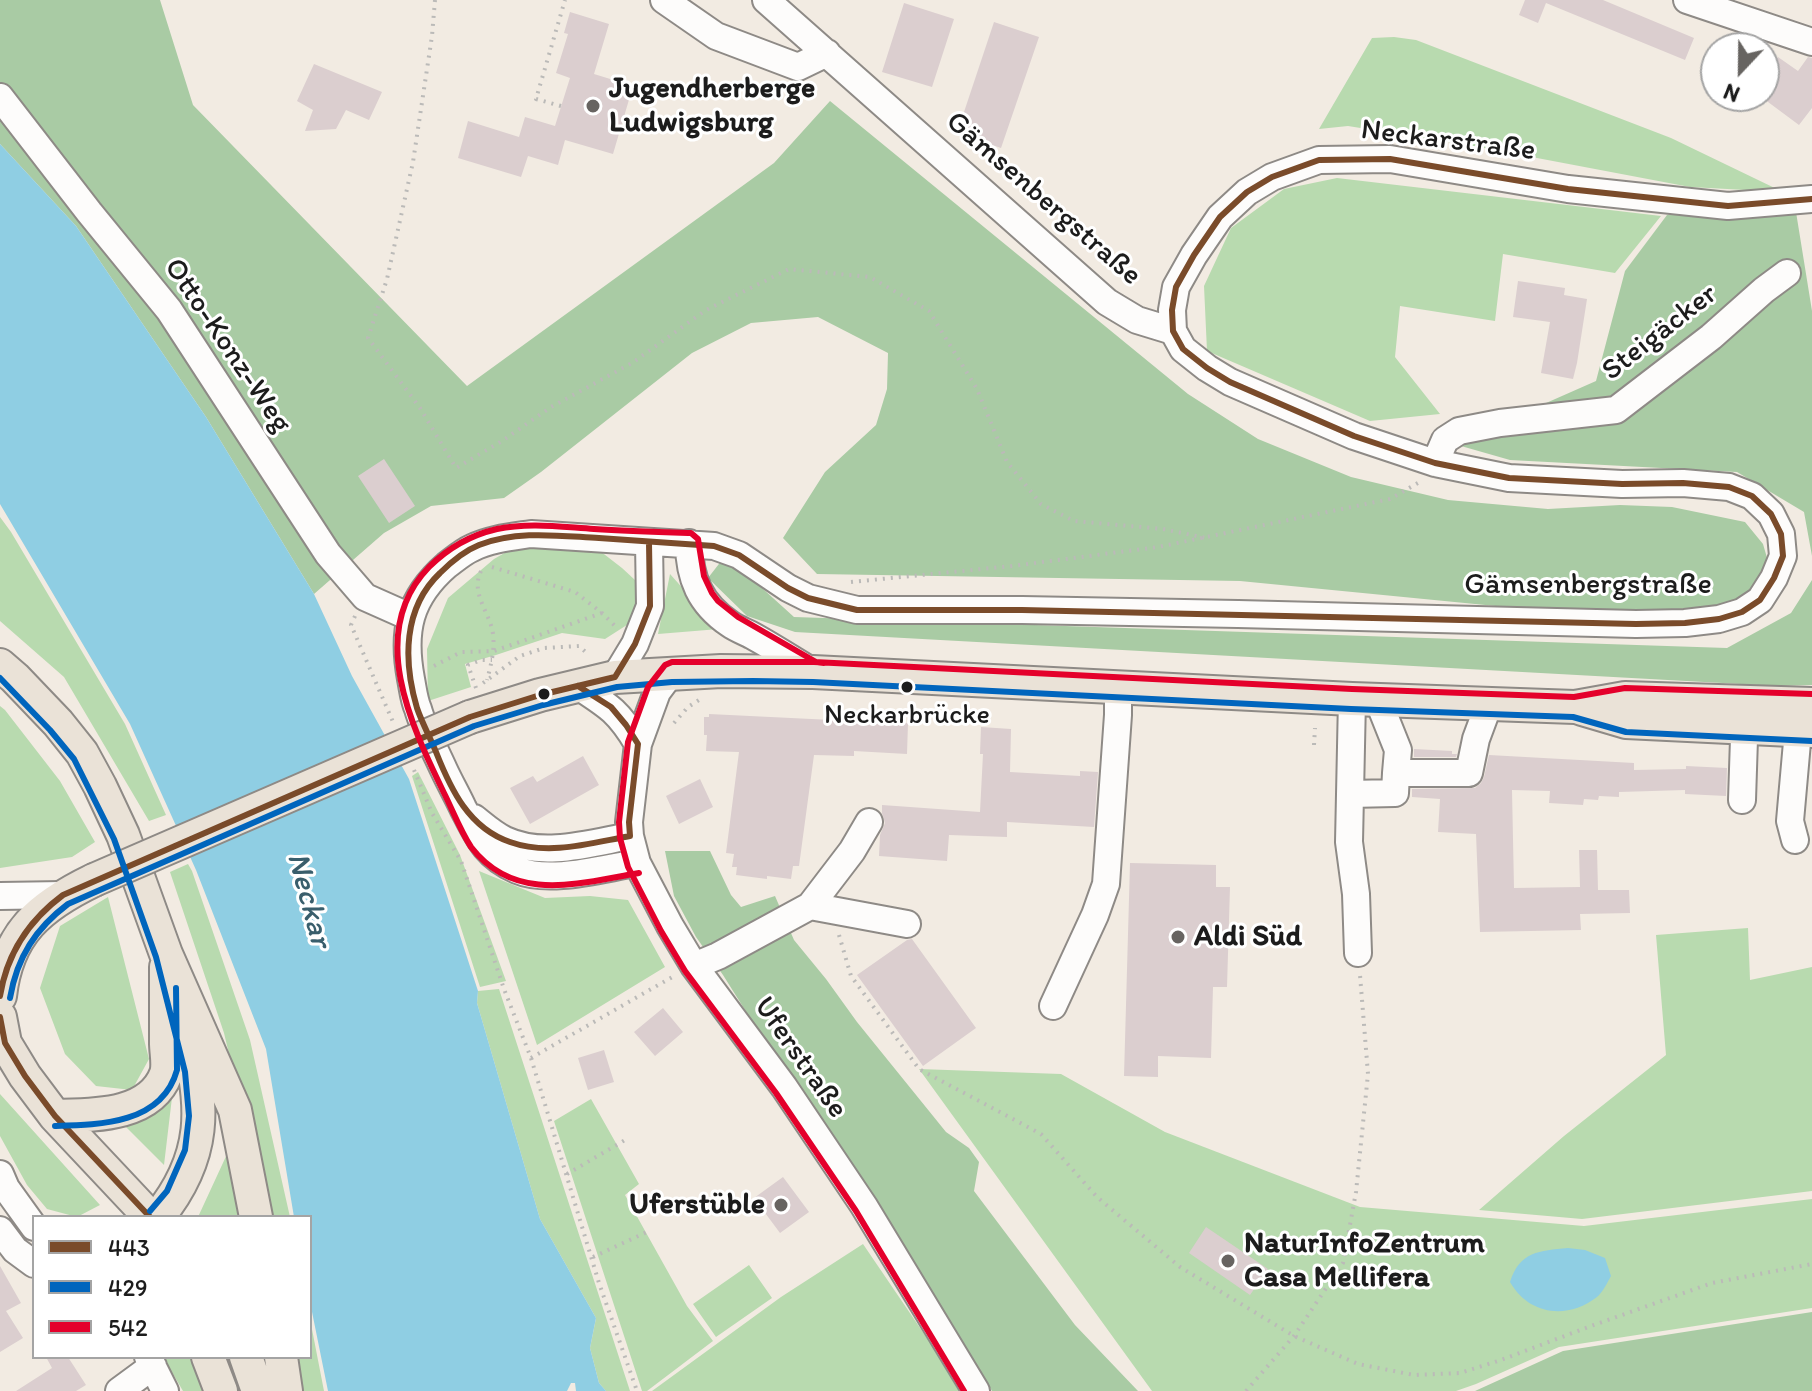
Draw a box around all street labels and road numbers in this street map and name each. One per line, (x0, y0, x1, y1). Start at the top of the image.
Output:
street label: Gämsenbergstraße (938, 104, 1148, 294)
street label: Neckarstraße (1359, 112, 1537, 170)
street label: Otto-Konz-Weg (155, 252, 299, 440)
street label: Steigäcker (1595, 277, 1725, 389)
street label: Gämsenbergstraße (1464, 567, 1712, 603)
street label: Uferstraße (745, 990, 855, 1126)

